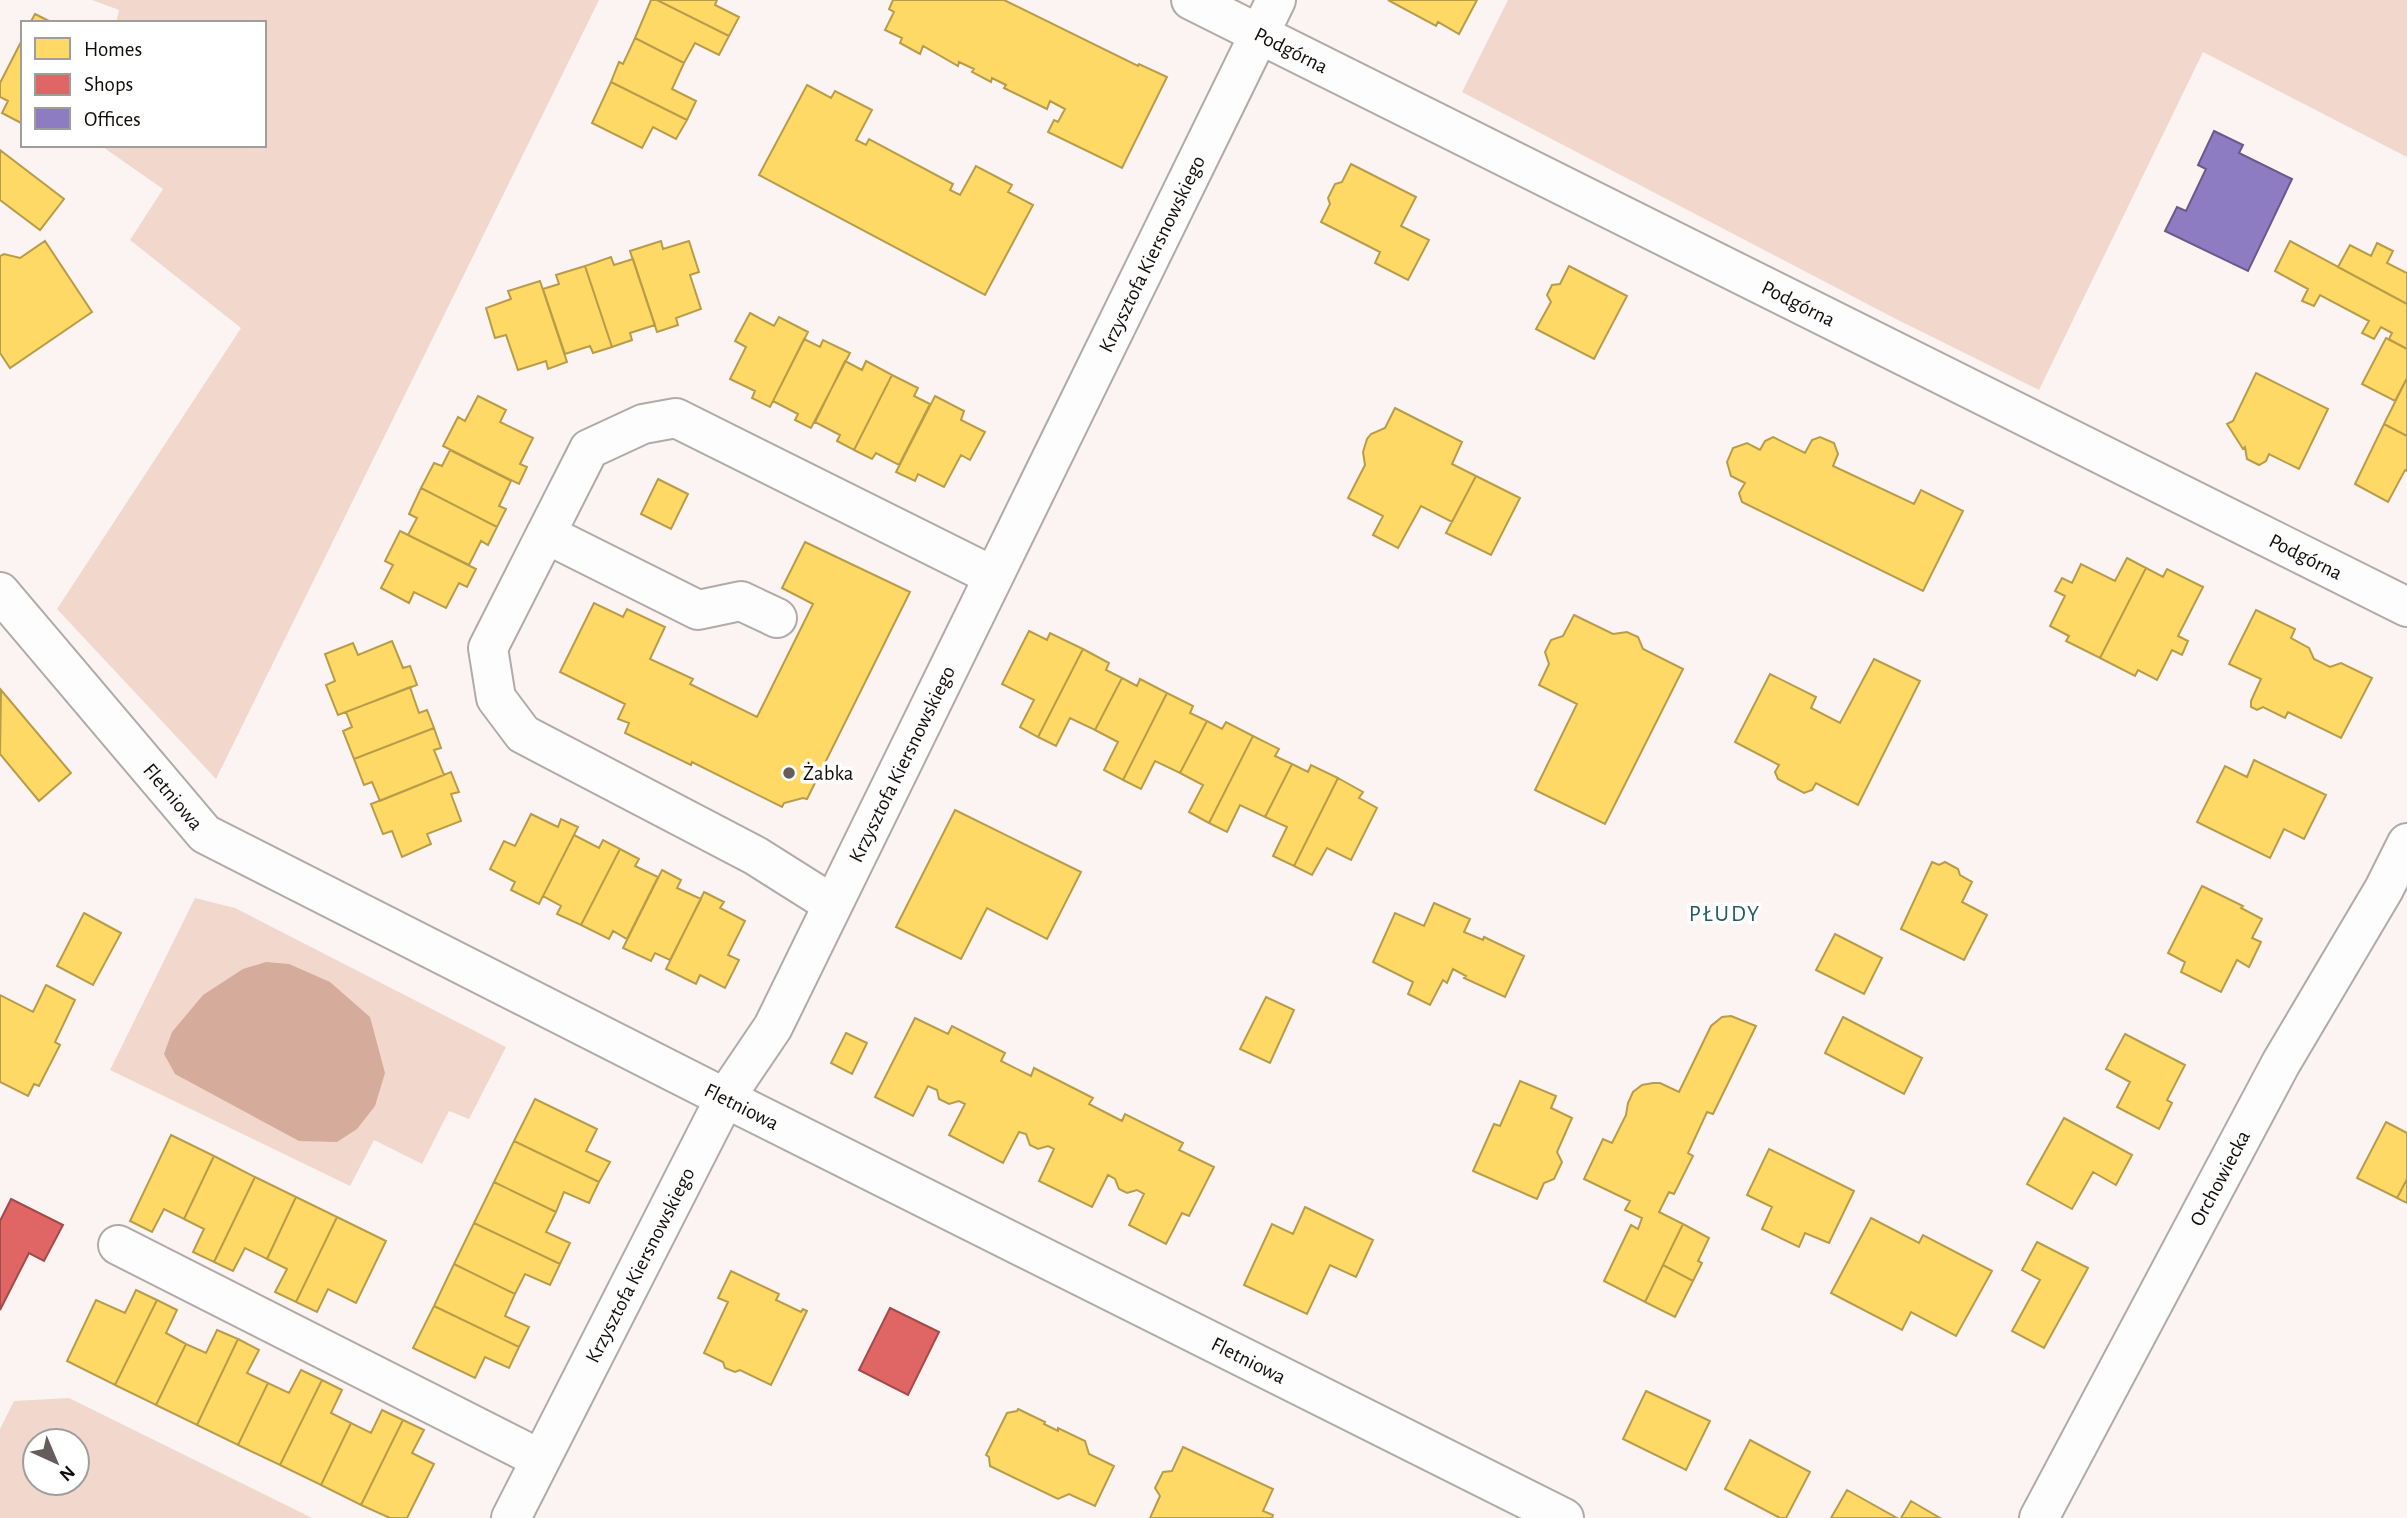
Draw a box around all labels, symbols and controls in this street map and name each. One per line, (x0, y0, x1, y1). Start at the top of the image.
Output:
legend (21, 21, 266, 147)
street label: Podgórna (1251, 23, 1331, 78)
text: Homes (84, 39, 142, 60)
text: Shops (84, 74, 133, 95)
text: Offices (84, 109, 141, 130)
street label: Krzysztofa Kiersnowskiego (1095, 152, 1209, 356)
street label: Podgórna (1758, 277, 1839, 331)
street label: Podgórna (2266, 530, 2346, 584)
street label: Krzysztofa Kiersnowskiego (845, 662, 959, 866)
street label: Fletniowa (139, 759, 207, 834)
place label: Żabka (803, 762, 854, 784)
marker: Żabka (781, 765, 797, 781)
district label: PŁUDY (1689, 903, 1761, 926)
street label: Fletniowa (701, 1079, 782, 1134)
street label: Orchowiecka (2186, 1127, 2254, 1230)
street label: Krzysztofa Kiersnowskiego (582, 1164, 699, 1366)
street label: Fletniowa (1208, 1333, 1289, 1388)
north arrow (21, 1427, 91, 1497)
text: N (55, 1462, 78, 1485)

